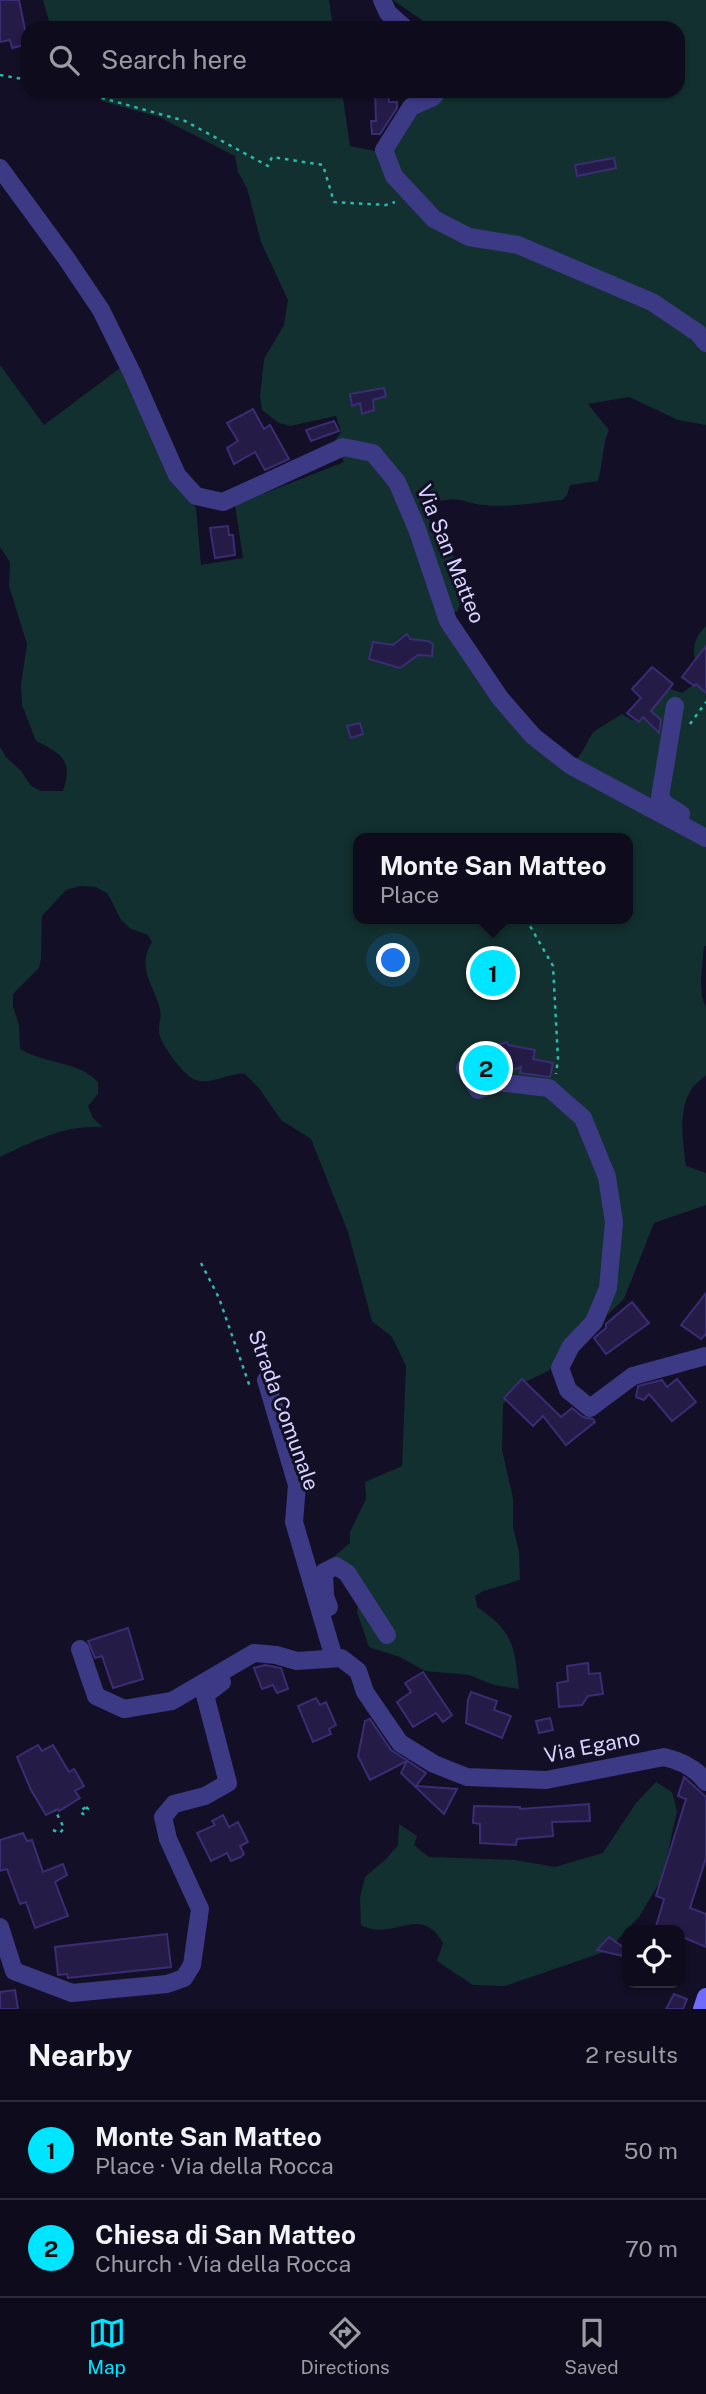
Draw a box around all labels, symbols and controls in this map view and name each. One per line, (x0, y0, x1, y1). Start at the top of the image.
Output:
search box (21, 21, 685, 98)
icon: search (45, 41, 83, 79)
text: Search here (101, 44, 247, 75)
street label: Via San Matteo (412, 481, 490, 627)
popup (353, 833, 633, 924)
text: Monte San Matteo (380, 850, 606, 881)
text: Place (380, 881, 439, 908)
your location (376, 943, 410, 977)
pin: 1 (470, 947, 516, 999)
pin: 2 (463, 1042, 509, 1094)
street label: Strada Comunale (243, 1326, 325, 1494)
street label: Via Egano (542, 1724, 642, 1768)
map controls (622, 1925, 685, 1988)
button: locate (622, 1925, 685, 1988)
text: Nearby (28, 2037, 132, 2073)
text: 2 results (585, 2041, 678, 2068)
text: Monte San Matteo (95, 2121, 322, 2152)
text: 1 (46, 2137, 56, 2164)
text: 50 m (624, 2137, 678, 2164)
text: Place · Via della Rocca (95, 2152, 334, 2179)
text: Chiesa di San Matteo (95, 2219, 356, 2250)
text: 2 (44, 2235, 58, 2262)
text: 70 m (625, 2235, 678, 2262)
text: Church · Via della Rocca (95, 2250, 351, 2277)
tab: Map (87, 2314, 126, 2378)
tab: Directions (300, 2314, 390, 2378)
tab: Saved (564, 2314, 619, 2378)

